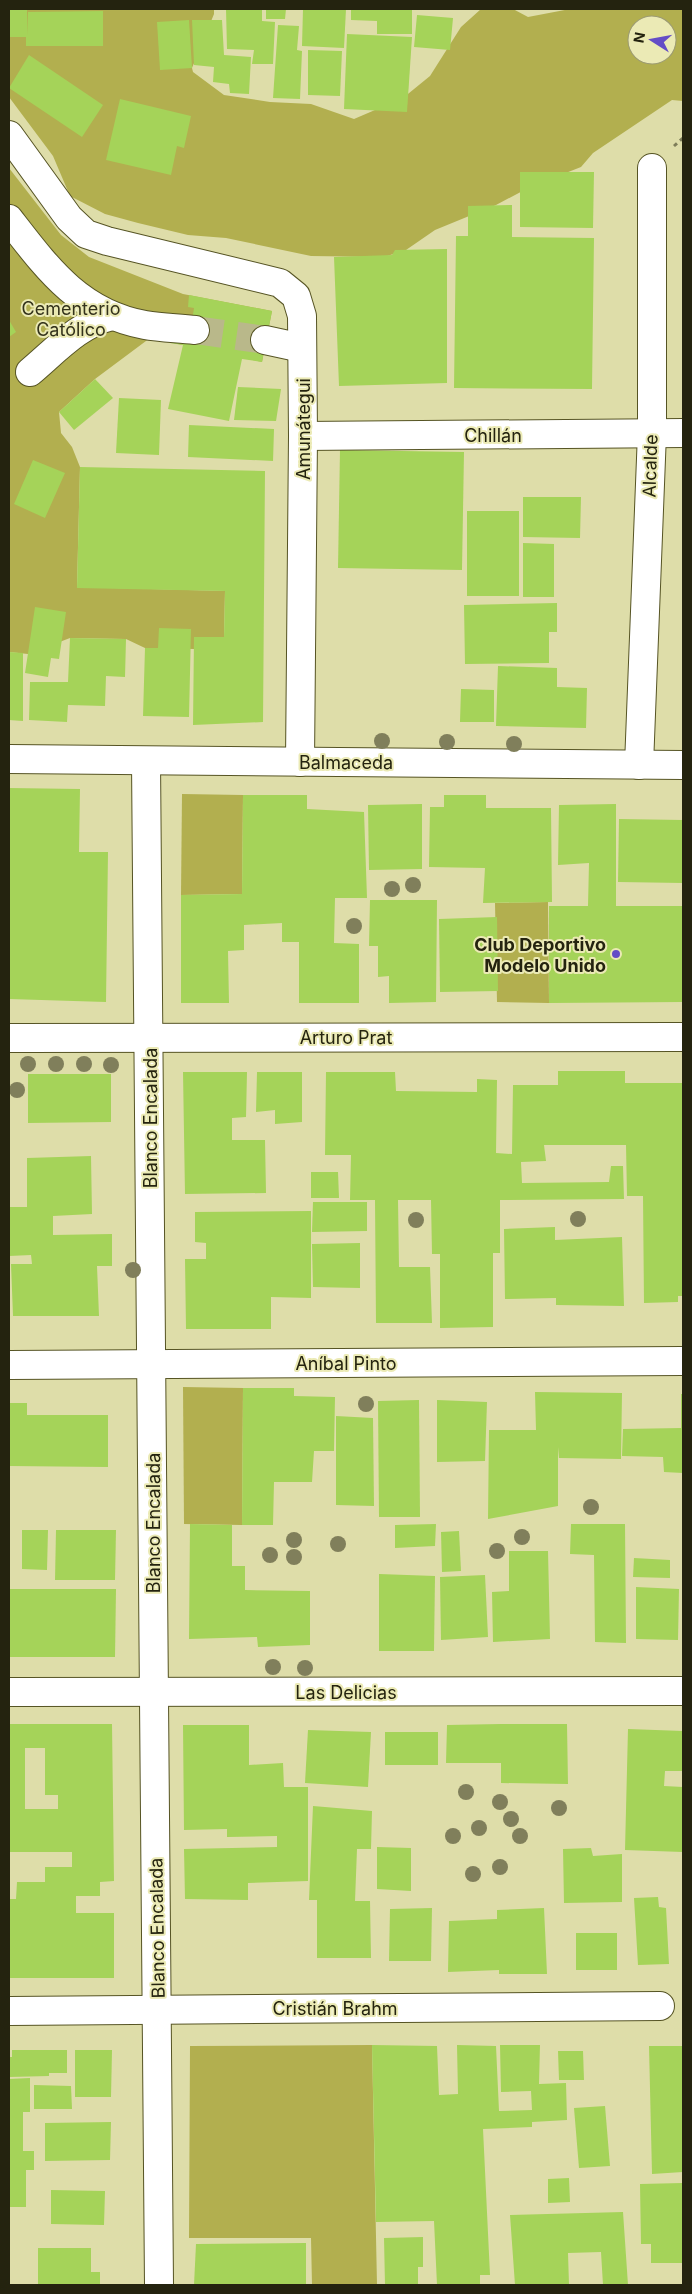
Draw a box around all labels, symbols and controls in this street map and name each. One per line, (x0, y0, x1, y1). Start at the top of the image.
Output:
north arrow (627, 15, 677, 65)
text: N (629, 31, 648, 44)
park label: Cementerio Católico (22, 298, 120, 340)
street label: Amunátegui (293, 378, 314, 480)
street label: Chillán (464, 425, 522, 446)
street label: Alcalde (638, 434, 662, 498)
street label: Balmaceda (299, 752, 393, 773)
place label: Club Deportivo Modelo Unido (474, 934, 606, 976)
marker: Club Deportivo Modelo Unido (610, 948, 622, 960)
street label: Arturo Prat (300, 1027, 392, 1048)
street label: Blanco Encalada (140, 1048, 161, 1188)
street label: Aníbal Pinto (295, 1353, 397, 1374)
street label: Blanco Encalada (143, 1453, 164, 1593)
street label: Las Delicias (295, 1682, 397, 1703)
street label: Blanco Encalada (145, 1858, 169, 1998)
street label: Cristián Brahm (272, 1998, 398, 2019)

